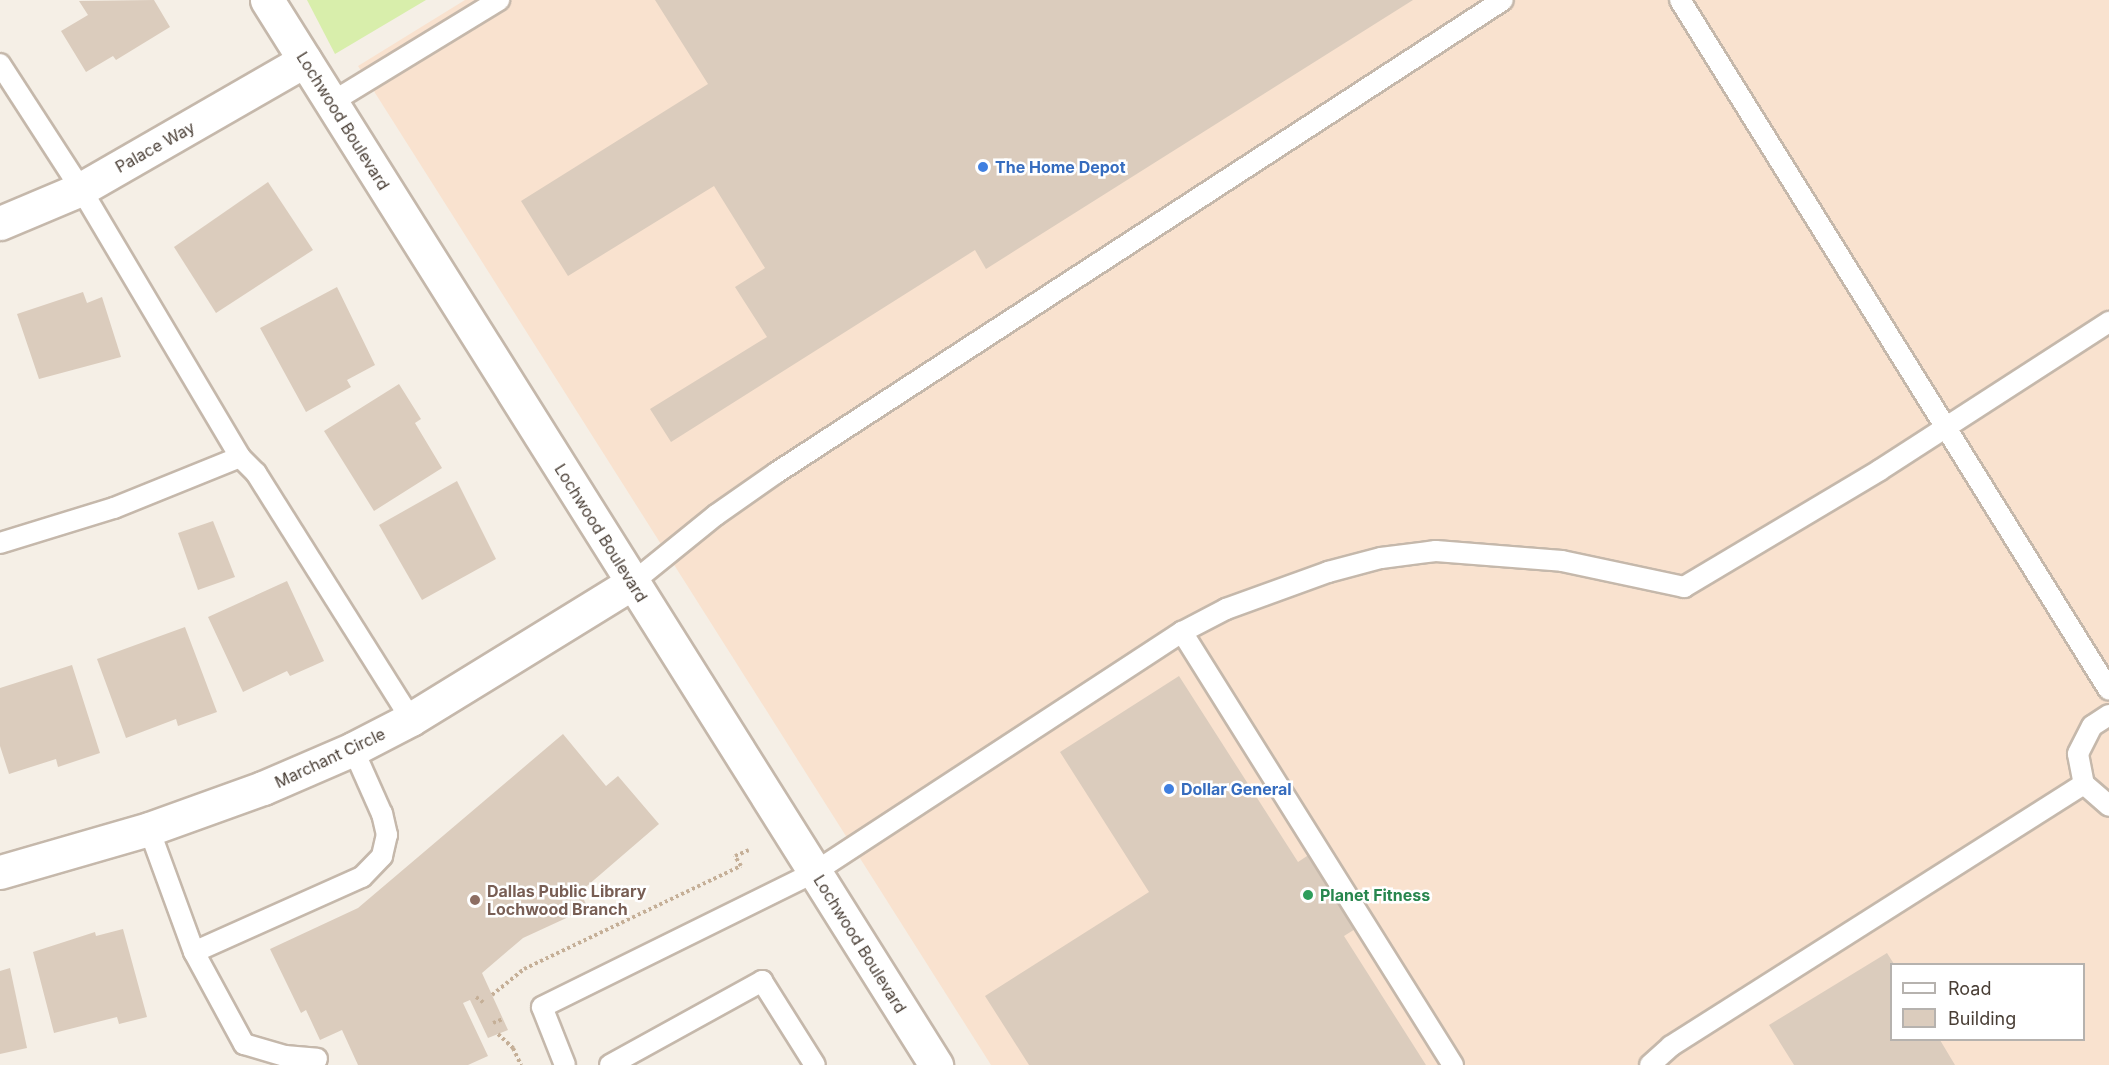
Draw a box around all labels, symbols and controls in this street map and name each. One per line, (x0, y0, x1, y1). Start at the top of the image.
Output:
street label: Lochwood Boulevard (293, 48, 393, 194)
street label: Palace Way (112, 117, 198, 177)
place label: The Home Depot (995, 157, 1125, 177)
marker: The Home Depot (976, 160, 990, 174)
street label: Lochwood Boulevard (551, 460, 651, 606)
street label: Marchant Circle (272, 724, 388, 792)
place label: Dollar General (1181, 779, 1292, 799)
marker: Dollar General (1162, 782, 1176, 796)
street label: Lochwood Boulevard (810, 871, 910, 1017)
place label: Dallas Public Library Lochwood Branch (487, 881, 646, 919)
place label: Planet Fitness (1320, 885, 1430, 905)
marker: Planet Fitness (1301, 888, 1315, 902)
marker: Dallas Public Library Lochwood Branch (468, 893, 482, 907)
legend (1890, 963, 2085, 1041)
text: Road (1948, 978, 1991, 999)
text: Building (1948, 1008, 2016, 1029)

